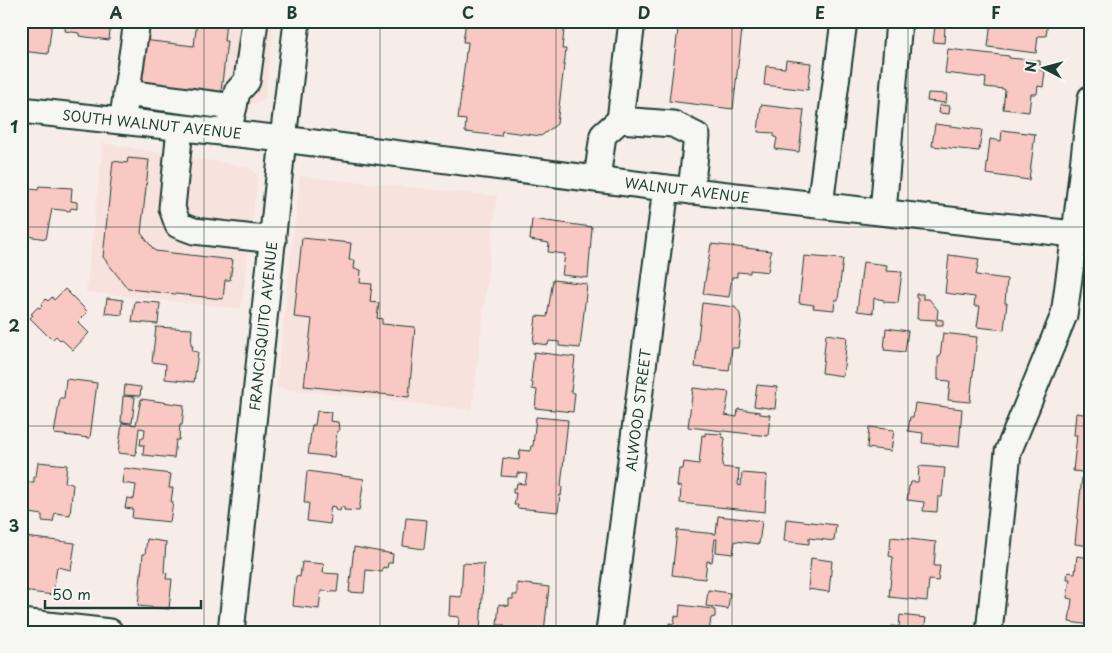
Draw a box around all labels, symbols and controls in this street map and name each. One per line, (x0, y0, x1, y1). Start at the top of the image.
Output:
text: A (110, 0, 123, 24)
text: B (287, 0, 298, 24)
text: C (462, 0, 474, 24)
text: D (638, 0, 650, 24)
text: E (815, 0, 825, 24)
text: F (991, 0, 1001, 24)
north arrow (1020, 42, 1070, 92)
text: N (1020, 60, 1042, 73)
street label: SOUTH WALNUT AVENUE (61, 104, 243, 144)
text: 1 (10, 114, 18, 138)
street label: WALNUT AVENUE (623, 172, 751, 208)
street label: FRANCISQUITO AVENUE (244, 240, 282, 412)
text: 2 (8, 313, 20, 337)
street label: ALWOOD STREET (620, 347, 656, 472)
text: 3 (9, 513, 19, 537)
scale bar (45, 578, 201, 610)
text: 50 m (52, 582, 91, 605)

